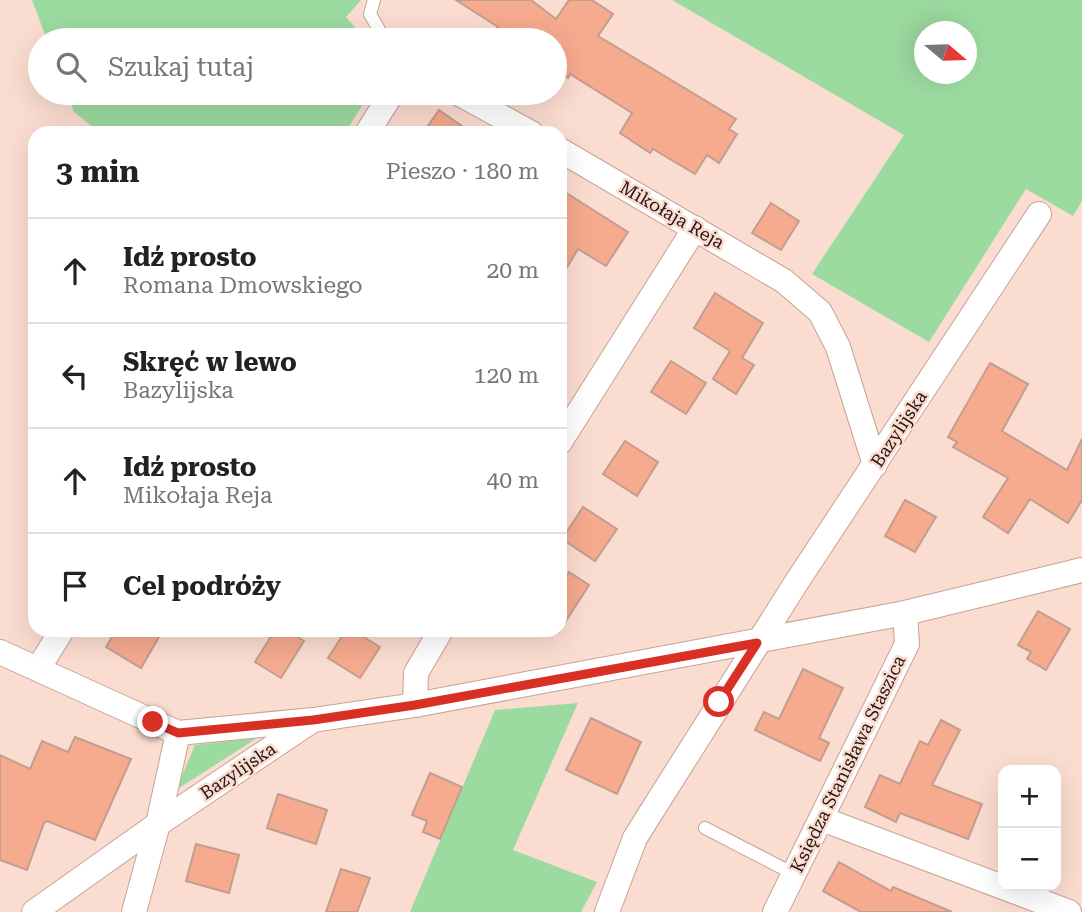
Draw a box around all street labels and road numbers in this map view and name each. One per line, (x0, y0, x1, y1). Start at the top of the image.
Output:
street label: Mikołaja Reja (616, 176, 728, 253)
street label: Bazylijska (866, 386, 931, 471)
street label: Księdza Stanisława Staszica (786, 651, 910, 876)
street label: Bazylijska (196, 737, 280, 804)

